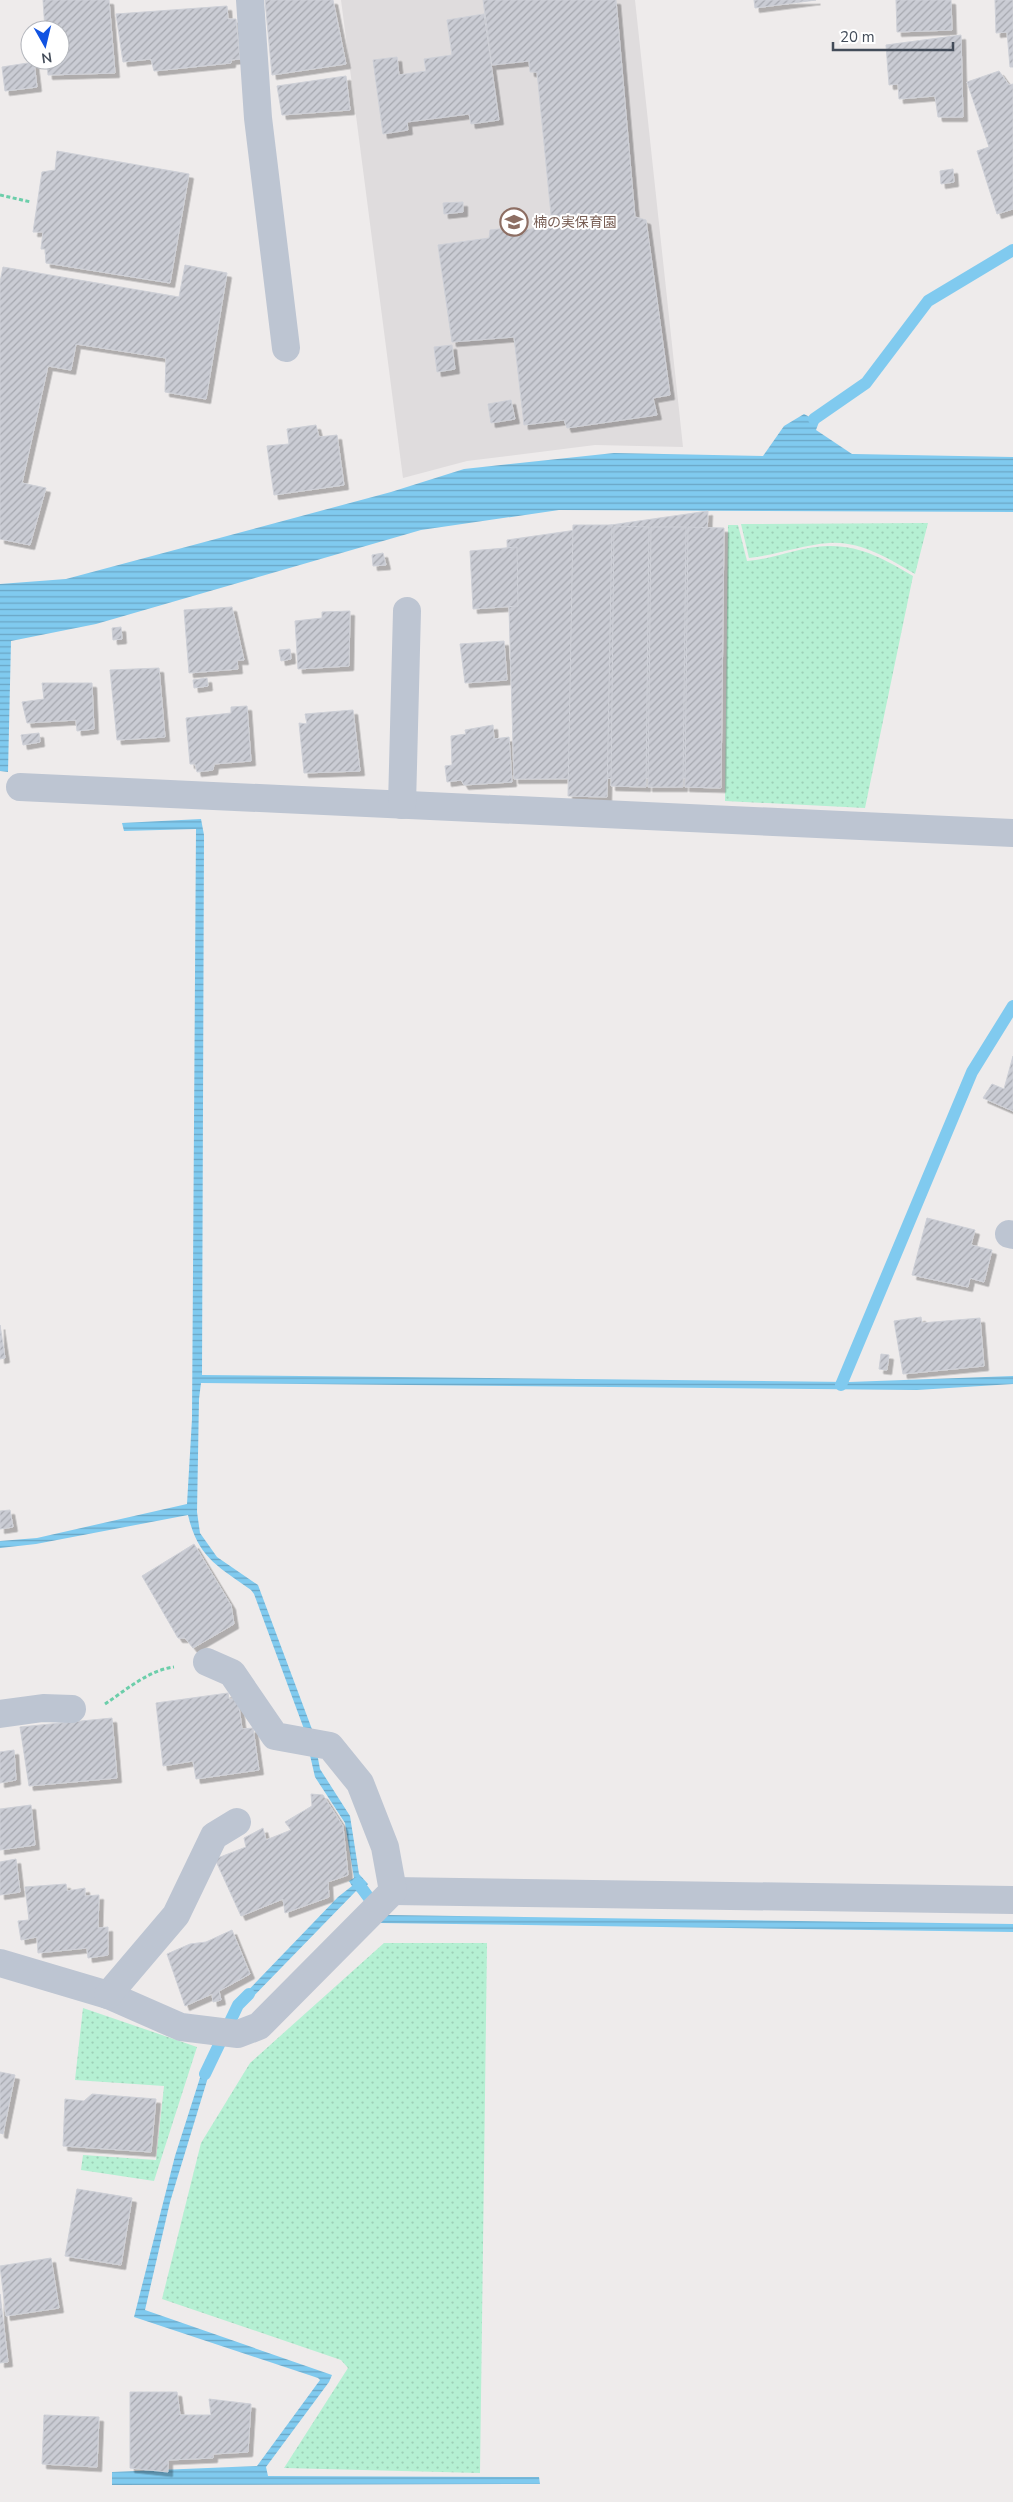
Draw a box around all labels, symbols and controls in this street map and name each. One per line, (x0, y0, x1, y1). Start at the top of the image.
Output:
north arrow (20, 20, 70, 70)
scale bar (833, 20, 953, 52)
text: 20 m (840, 27, 875, 47)
text: N (40, 47, 53, 68)
school or university icon: 楠の実保育園 (499, 207, 529, 237)
place label: 楠の実保育園 (533, 213, 617, 232)

